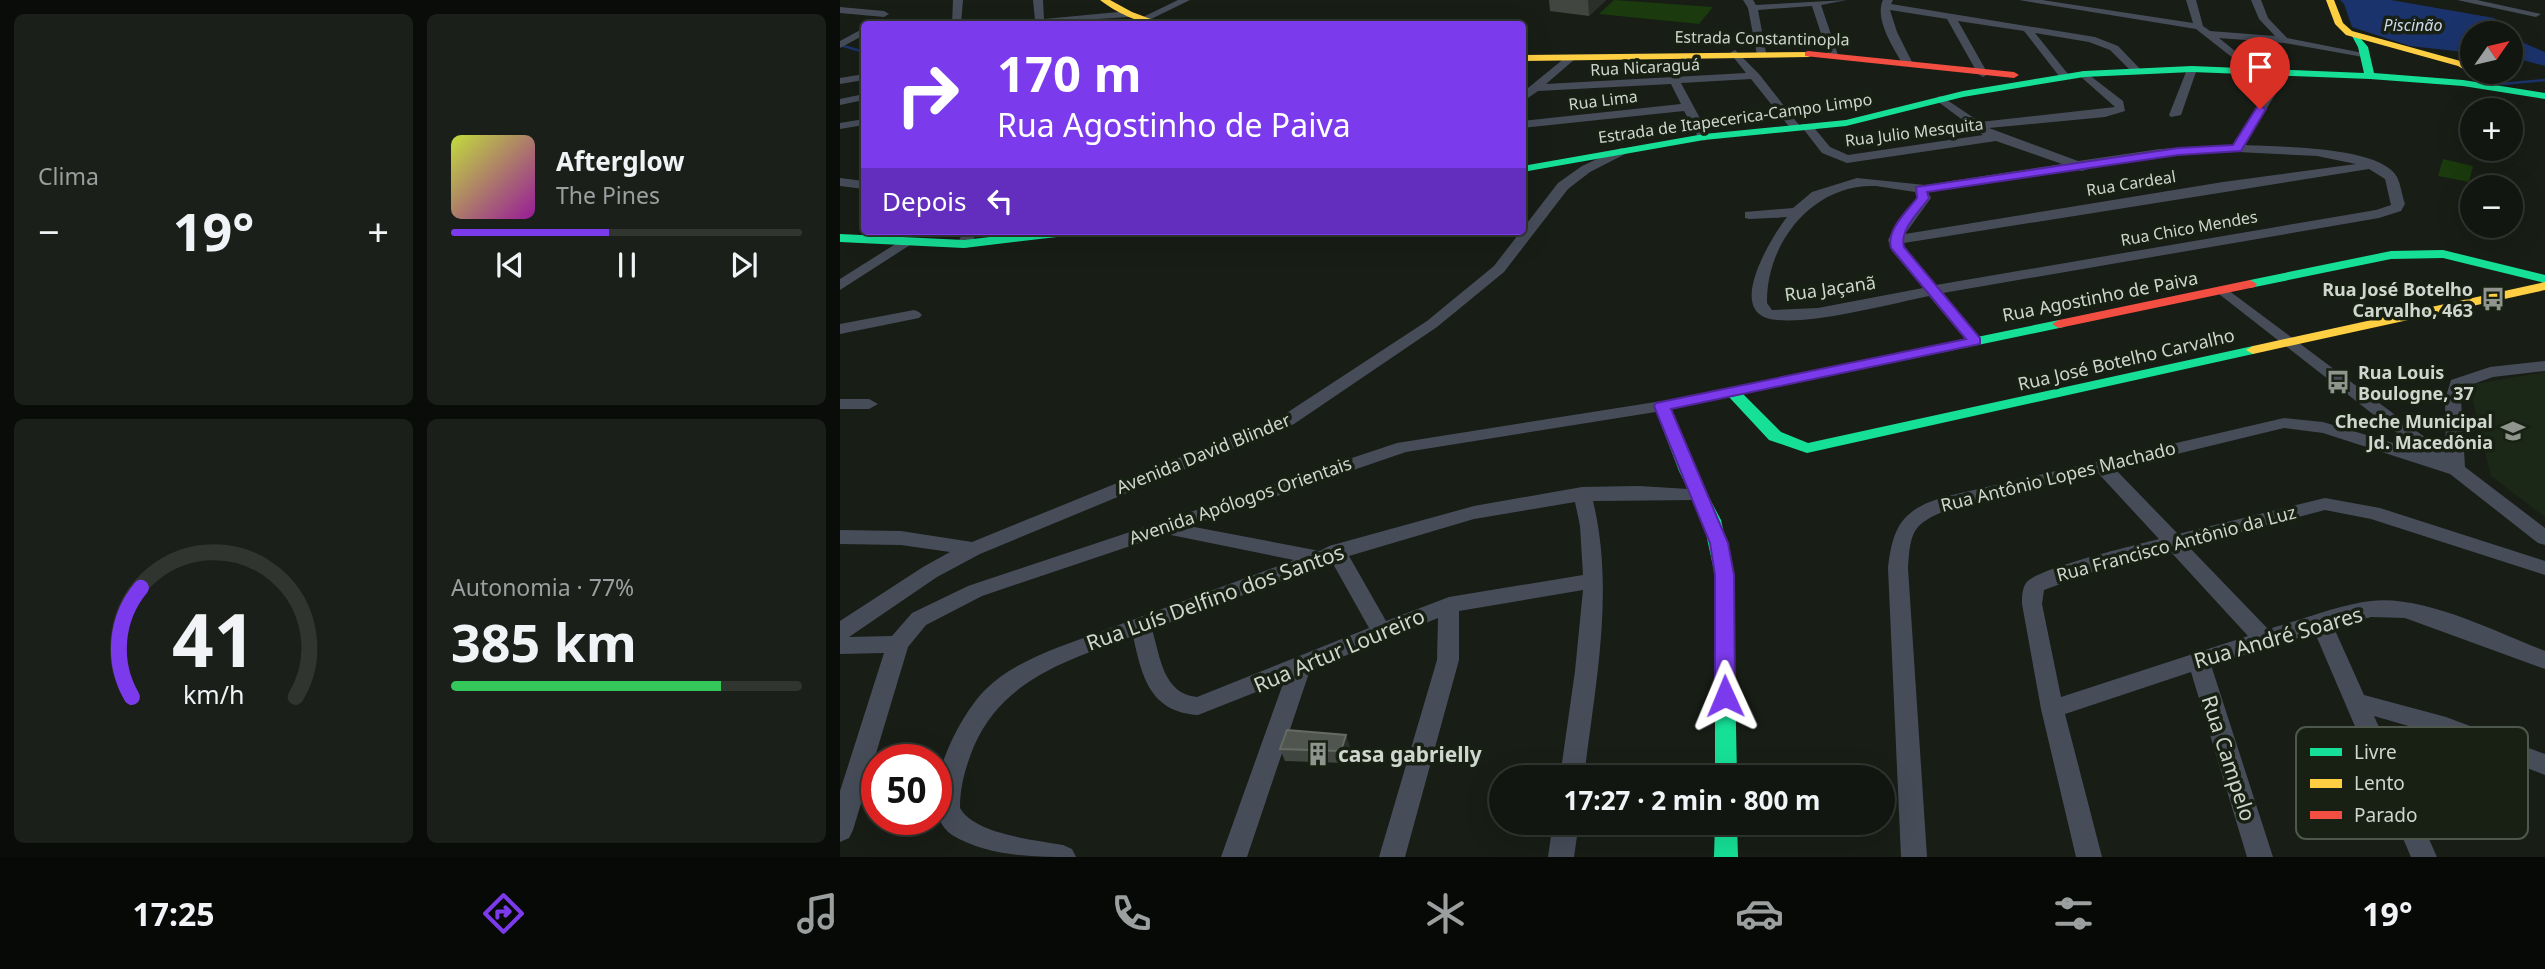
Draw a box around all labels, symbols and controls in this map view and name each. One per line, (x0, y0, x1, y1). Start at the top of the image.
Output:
water label: Piscinão (2384, 14, 2442, 36)
north arrow (2460, 21, 2524, 84)
map controls (2460, 21, 2523, 238)
street label: Estrada Constantinopla (1674, 25, 1850, 51)
pin (2230, 37, 2290, 109)
text: 170 m (997, 40, 1142, 106)
icon: arrive (2241, 48, 2279, 86)
icon: right (882, 49, 973, 140)
street label: Rua Nicaraguá (1590, 53, 1700, 81)
street label: Rua Lima (1567, 85, 1639, 115)
street label: Estrada de Itapecerica-Campo Limpo (1597, 88, 1873, 148)
button: + (2460, 98, 2523, 161)
text: Rua Agostinho de Paiva (997, 103, 1351, 146)
street label: Rua Julio Mesquita (1844, 113, 1984, 151)
text: Afterglow (556, 143, 684, 179)
text: Clima (38, 160, 99, 192)
street label: Rua Cardeal (2085, 165, 2177, 201)
button: − (2460, 175, 2523, 238)
text: The Pines (556, 179, 660, 211)
icon: left (981, 182, 1019, 220)
text: Depois (882, 183, 967, 219)
text: 19° (173, 195, 254, 266)
text: − (38, 205, 60, 257)
text: + (367, 205, 389, 257)
street label: Rua Chico Mendes (2119, 205, 2259, 251)
icon: previous (491, 246, 529, 284)
icon: pause (608, 246, 646, 284)
icon: next (725, 246, 763, 284)
street label: Rua Agostinho de Paiva (2000, 265, 2200, 327)
street label: Rua Jaçanã (1783, 270, 1877, 306)
place label: Rua José Botelho Carvalho, 463 (2322, 277, 2473, 322)
bus stop icon: Rua José Botelho Carvalho, 463 (2479, 285, 2507, 313)
street label: Rua José Botelho Carvalho (2015, 322, 2237, 396)
place label: Rua Louis Boulogne, 37 (2358, 360, 2474, 405)
bus stop icon: Rua Louis Boulogne, 37 (2324, 368, 2352, 396)
street label: Avenida David Blinder (1112, 407, 1294, 499)
place label: Cheche Municipal Jd. Macedônia (2335, 409, 2493, 454)
school or university icon: Cheche Municipal Jd. Macedônia (2499, 417, 2527, 445)
street label: Rua Antônio Lopes Machado (1938, 435, 2178, 517)
street label: Avenida Apólogos Orientais (1125, 451, 1355, 549)
street label: Rua Francisco Antônio da Luz (2054, 499, 2298, 587)
street label: Rua Luís Delfino dos Santos (1082, 537, 1348, 657)
text: Autonomia · 77% (451, 571, 634, 603)
text: 41 (172, 589, 255, 688)
street label: Rua André Soares (2190, 600, 2366, 674)
street label: Rua Artur Loureiro (1249, 601, 1429, 699)
text: 385 km (451, 606, 637, 677)
position arrow (1688, 659, 1762, 733)
text: km/h (183, 677, 244, 711)
street label: Rua Campelo (2195, 691, 2263, 825)
legend (2296, 727, 2528, 839)
text: Livre (2354, 739, 2397, 765)
building icon: casa gabrielly (1304, 740, 1332, 768)
place label: casa gabrielly (1338, 740, 1482, 768)
speed limit sign: 50 (861, 744, 952, 835)
text: Lento (2354, 770, 2405, 796)
text: 17:27 · 2 min · 800 m (1564, 782, 1820, 818)
text: Parado (2354, 802, 2417, 828)
icon: directions (479, 889, 528, 938)
icon: music (793, 889, 842, 938)
icon: phone (1107, 889, 1156, 938)
icon: climate (1421, 889, 1470, 938)
icon: car (1735, 889, 1784, 938)
icon: filters (2049, 889, 2098, 938)
text: 17:25 (132, 892, 215, 935)
text: 19° (2362, 892, 2413, 935)

